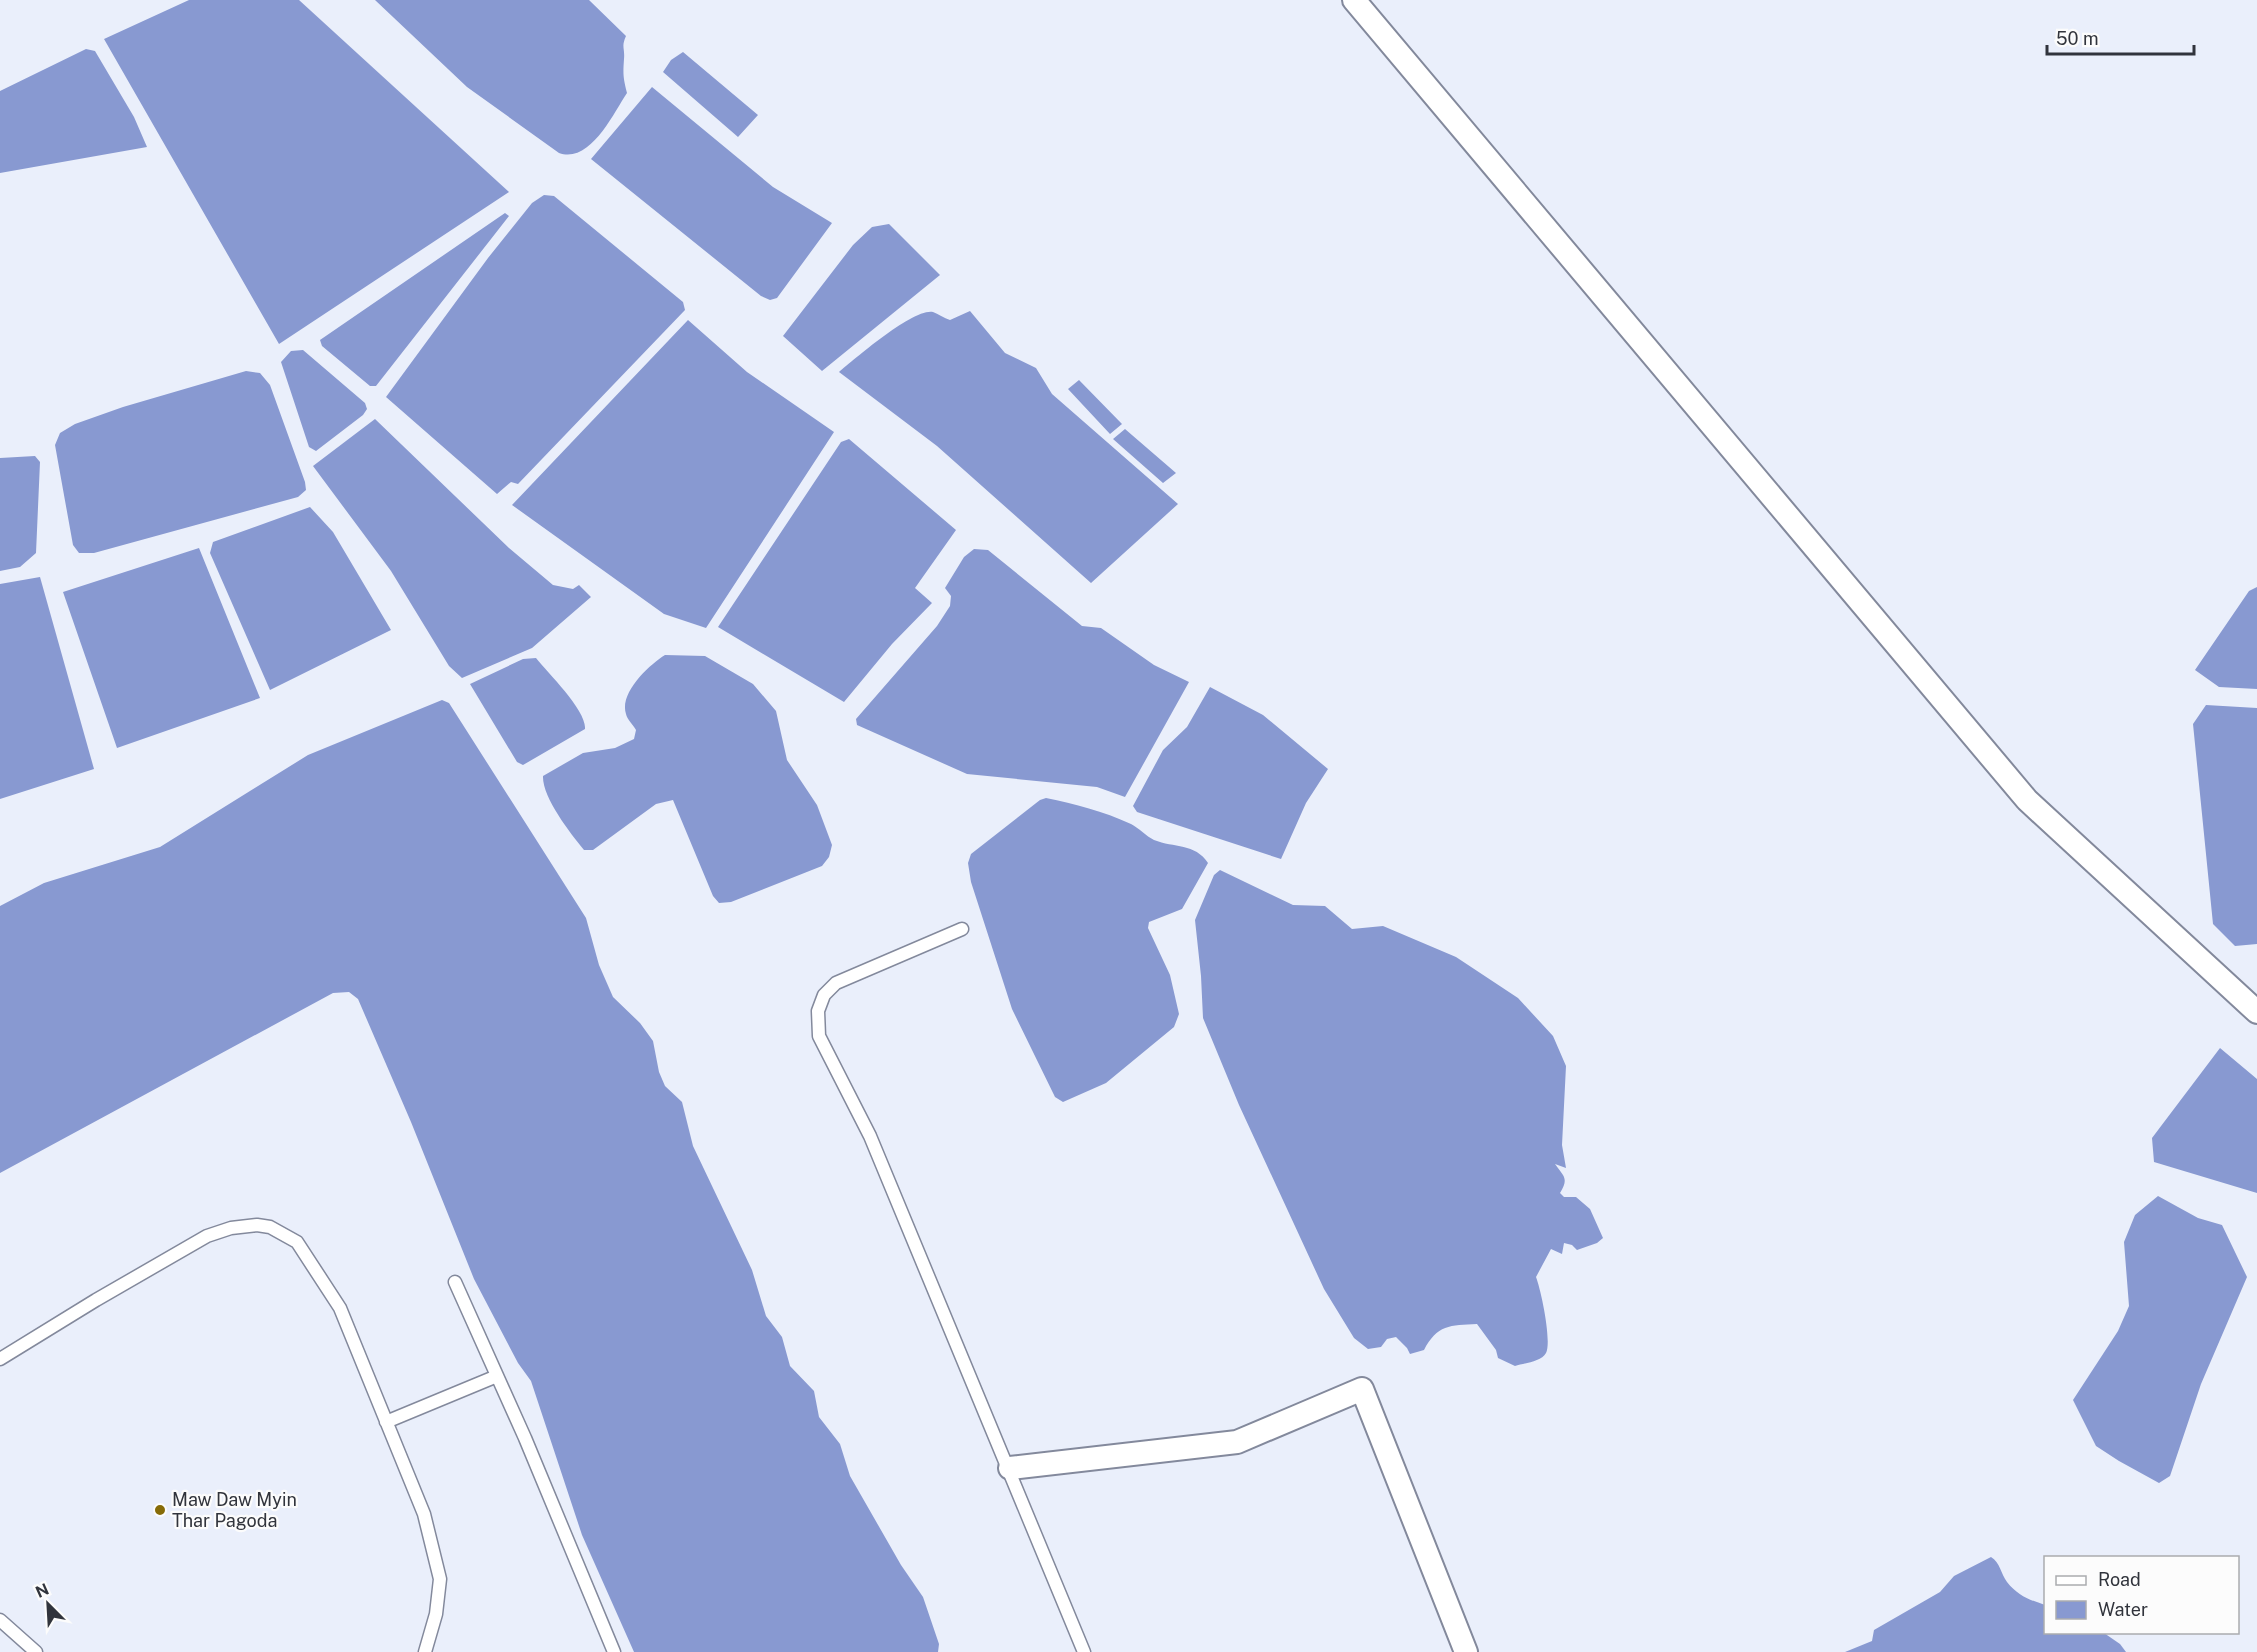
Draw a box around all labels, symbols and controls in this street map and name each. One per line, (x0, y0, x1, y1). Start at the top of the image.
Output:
scale bar (2047, 18, 2194, 56)
text: 50 m (2056, 28, 2099, 49)
place label: Maw Daw Myin Thar Pagoda (172, 1489, 297, 1531)
marker: Maw Daw Myin Thar Pagoda (153, 1503, 167, 1517)
legend (2044, 1556, 2239, 1634)
text: Road (2098, 1569, 2141, 1590)
north arrow (18, 1574, 78, 1634)
text: N (33, 1580, 52, 1602)
text: Water (2098, 1599, 2148, 1620)

